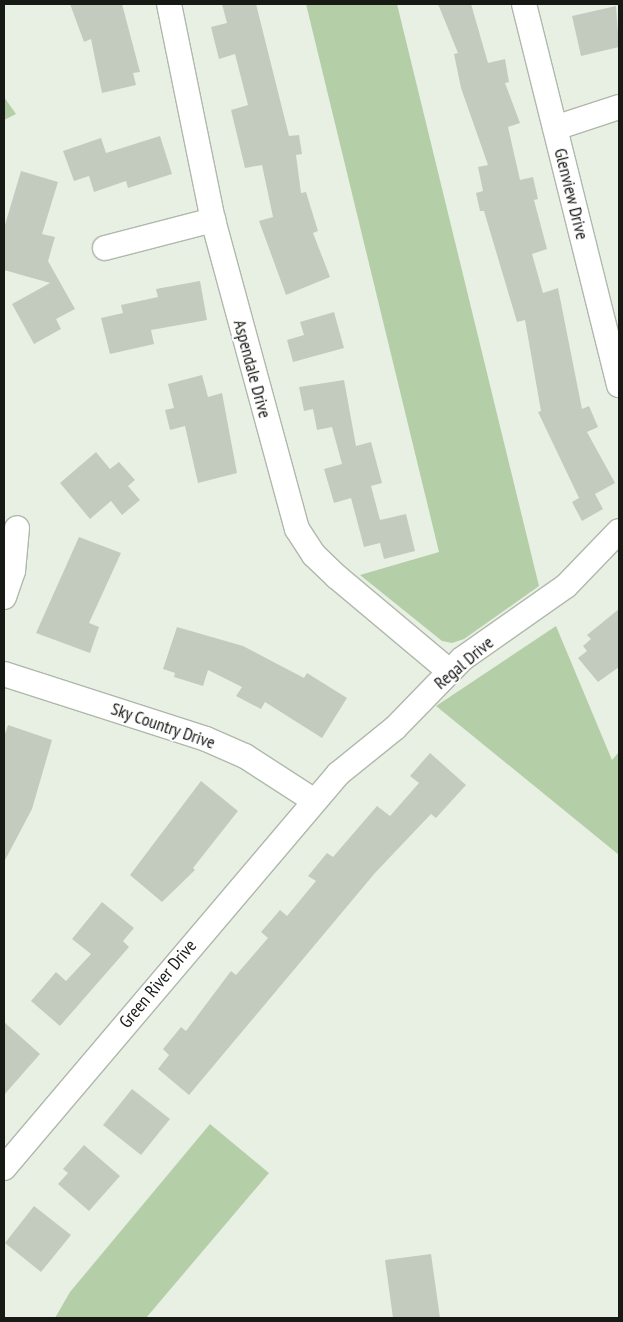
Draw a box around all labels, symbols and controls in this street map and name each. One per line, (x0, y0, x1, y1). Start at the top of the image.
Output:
street label: Glenview Drive (549, 146, 593, 242)
street label: Aspendale Drive (229, 317, 275, 421)
street label: Regal Drive (430, 632, 498, 694)
street label: Sky Country Drive (108, 698, 218, 754)
street label: Green River Drive (115, 935, 201, 1033)

